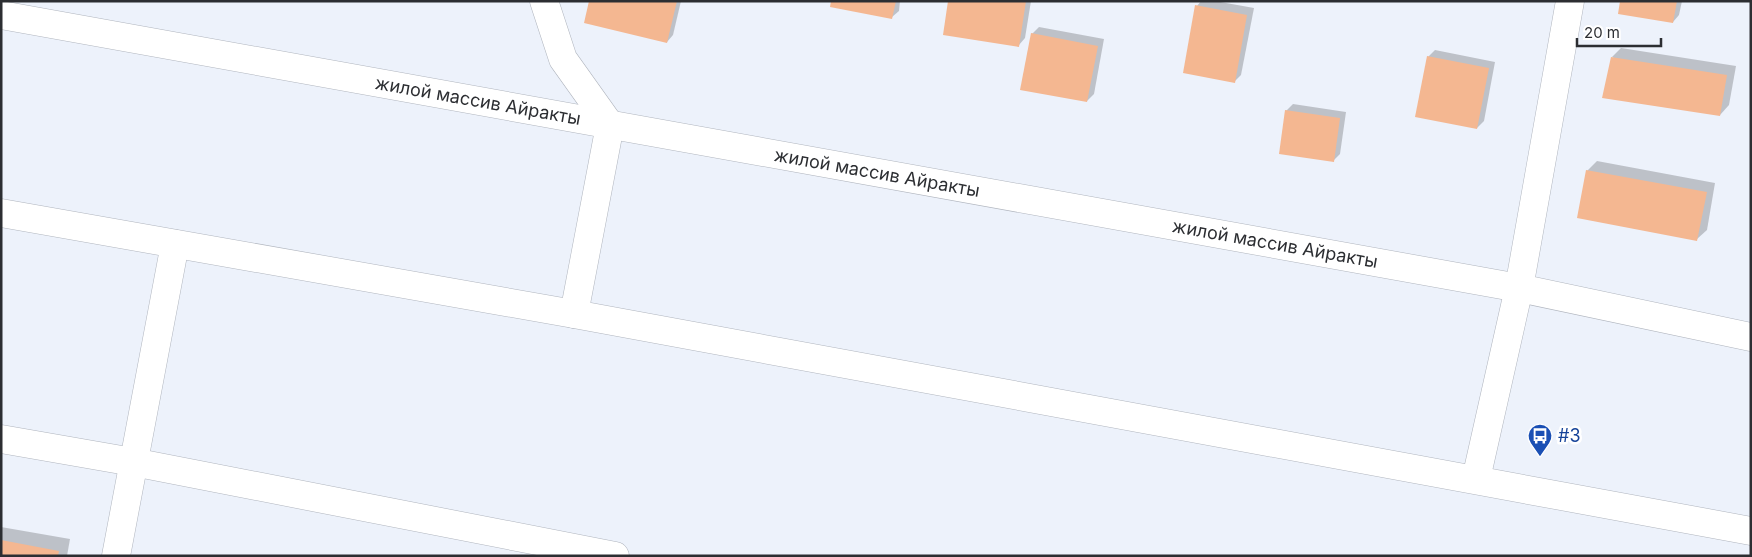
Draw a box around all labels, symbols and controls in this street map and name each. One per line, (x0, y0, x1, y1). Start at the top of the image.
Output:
scale bar (1577, 15, 1661, 47)
text: 20 m (1584, 23, 1620, 42)
street label: жилой массив Айракты (374, 72, 583, 129)
street label: жилой массив Айракты (773, 144, 982, 201)
street label: жилой массив Айракты (1171, 215, 1380, 272)
bus stop icon: #3 (1527, 423, 1553, 457)
place label: #3 (1558, 425, 1581, 446)

